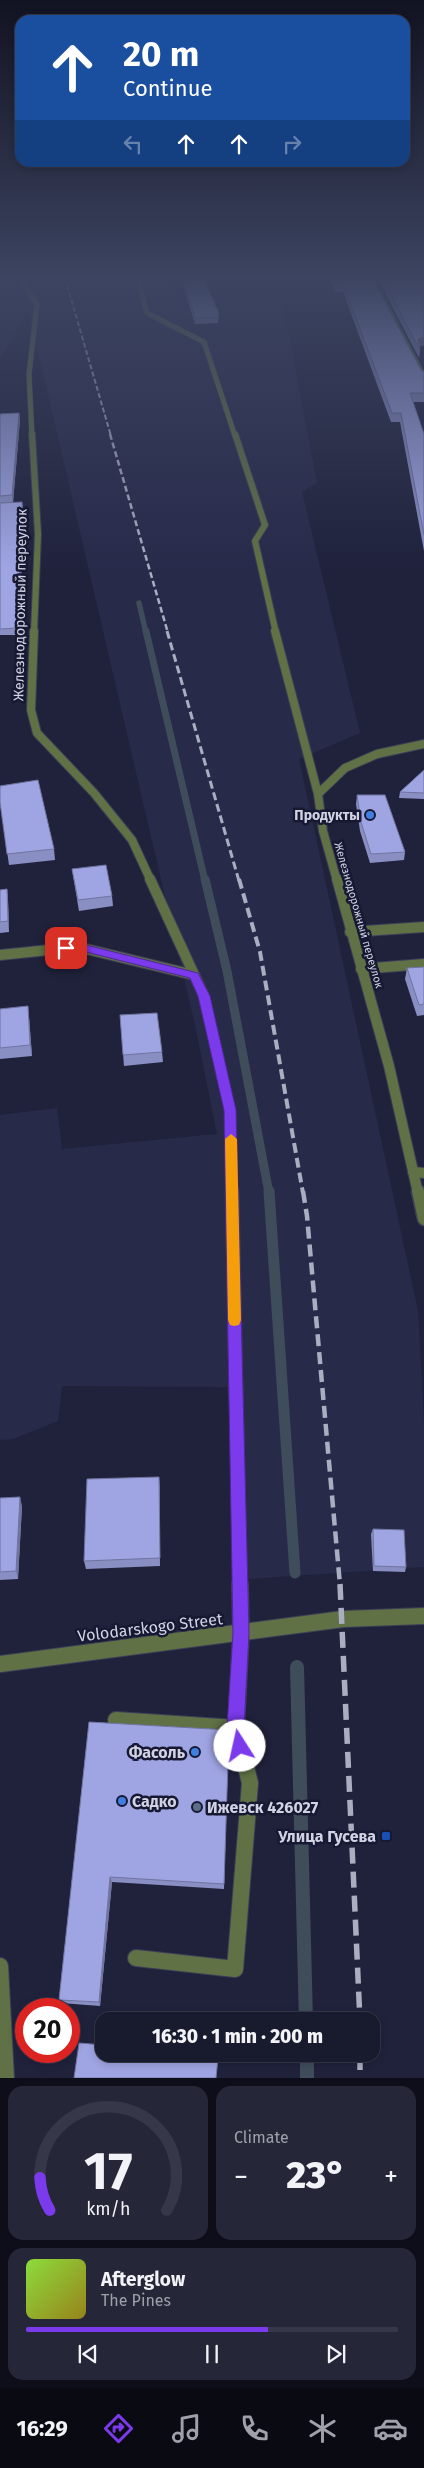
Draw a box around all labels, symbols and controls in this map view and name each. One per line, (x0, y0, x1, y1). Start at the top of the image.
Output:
text: 20 m (123, 33, 199, 75)
icon: ahead (40, 35, 105, 100)
text: Continue (123, 75, 212, 102)
icon: left (119, 130, 147, 158)
icon: ahead (172, 130, 200, 158)
icon: ahead (225, 130, 253, 158)
icon: right (278, 130, 306, 158)
street label: Железнодорожный переулок (10, 508, 31, 701)
place label: Продукты (294, 807, 360, 824)
marker: Продукты (364, 809, 376, 821)
street label: Железнодорожный переулок (331, 841, 386, 990)
pin (45, 927, 87, 969)
icon: arrive (52, 934, 80, 962)
street label: Volodarskogo Street (76, 1609, 224, 1646)
position arrow (213, 1719, 265, 1771)
place label: Фасоль (129, 1743, 186, 1762)
marker: Фасоль (189, 1746, 201, 1758)
place label: Садко (132, 1792, 177, 1811)
marker: Садко (116, 1795, 128, 1807)
place label: Ижевск 426027 (207, 1798, 319, 1817)
marker: Ижевск 426027 (191, 1801, 203, 1813)
place label: Улица Гусева (277, 1827, 376, 1846)
marker: Улица Гусева (380, 1830, 392, 1842)
speed limit sign: 20 (15, 1998, 80, 2063)
text: 16:30 · 1 min · 200 m (152, 2025, 323, 2048)
text: Climate (234, 2128, 289, 2147)
text: 17 (84, 2140, 132, 2203)
text: 23° (286, 2152, 346, 2198)
text: − (234, 2160, 248, 2193)
text: + (384, 2160, 398, 2193)
text: km/h (86, 2198, 130, 2220)
text: Afterglow (101, 2268, 185, 2291)
text: The Pines (101, 2291, 171, 2310)
icon: previous (74, 2340, 102, 2368)
icon: pause (198, 2340, 226, 2368)
icon: next (322, 2340, 350, 2368)
icon: directions (101, 2411, 136, 2446)
icon: music (169, 2411, 204, 2446)
icon: phone (237, 2411, 272, 2446)
icon: climate (305, 2411, 340, 2446)
icon: car (373, 2411, 408, 2446)
text: 16:29 (16, 2415, 68, 2442)

